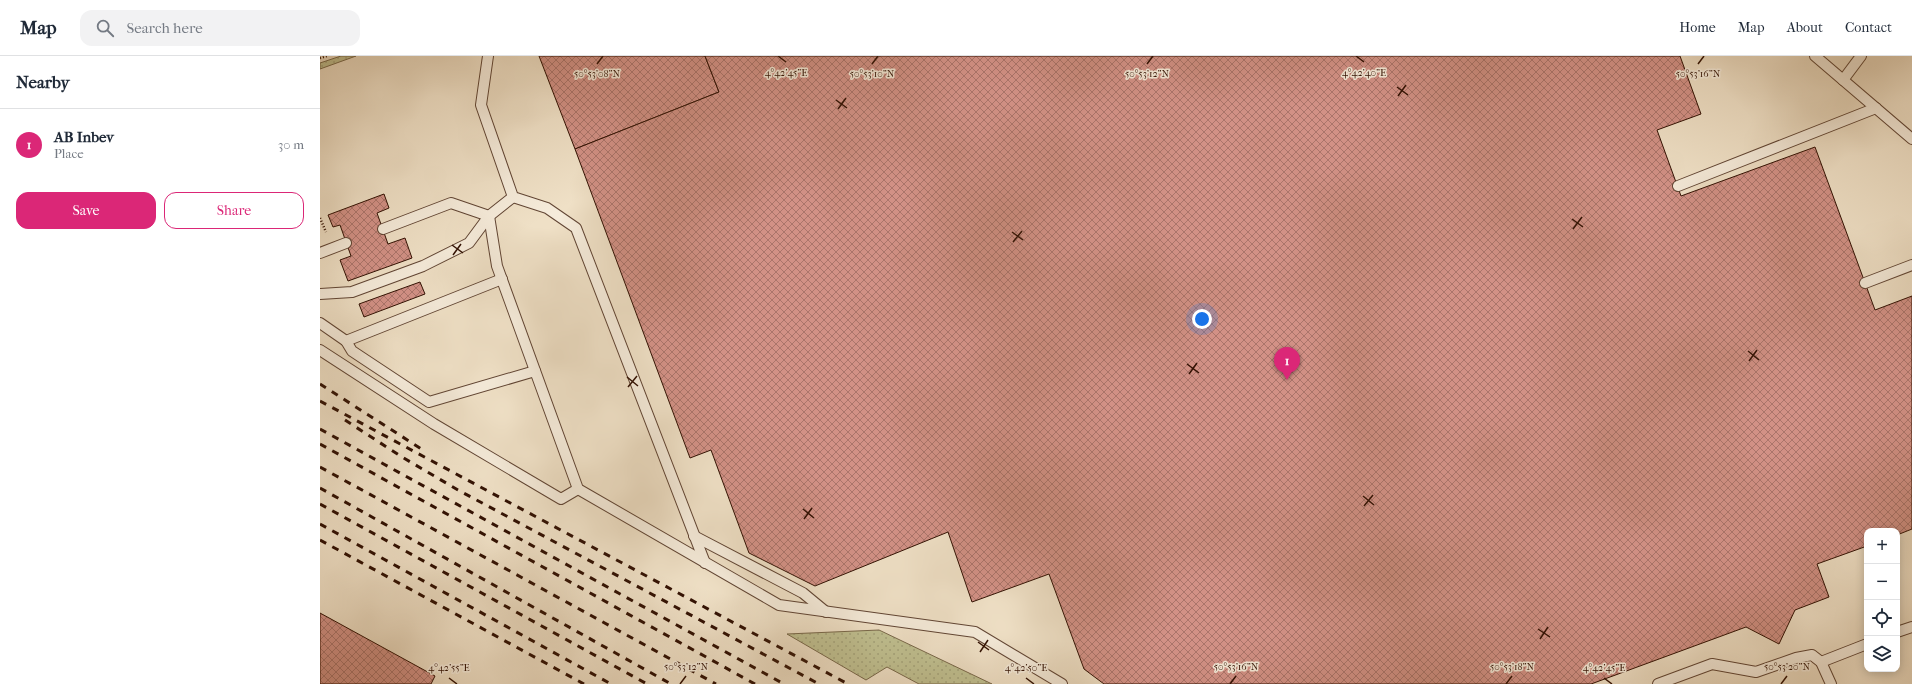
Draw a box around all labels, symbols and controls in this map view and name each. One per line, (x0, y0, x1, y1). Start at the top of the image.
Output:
search box (80, 10, 360, 46)
text: Map (20, 17, 56, 39)
icon: search (94, 17, 116, 39)
text: Search here (126, 19, 203, 37)
text: Home (1679, 19, 1716, 36)
text: Map (1738, 19, 1765, 36)
text: About (1787, 19, 1823, 36)
text: Contact (1845, 19, 1892, 36)
text: 4°42'45"E (765, 67, 807, 79)
text: 4°42'40"E (1342, 67, 1386, 79)
text: 50°53'08"N (574, 68, 620, 80)
text: 50°53'10"N (850, 68, 895, 80)
text: 50°53'12"N (1125, 68, 1170, 80)
text: 50°53'16"N (1676, 68, 1721, 80)
text: Nearby (16, 72, 70, 92)
text: AB Inbev (54, 128, 114, 146)
text: 1 (27, 137, 31, 152)
text: 30 m (278, 137, 304, 152)
text: Place (54, 146, 84, 161)
button: Save (16, 192, 156, 229)
button: Share (164, 192, 304, 229)
your location (1192, 309, 1212, 329)
pin: 1 (1274, 347, 1300, 380)
map controls (1864, 528, 1900, 672)
button: + (1864, 528, 1900, 564)
button: − (1864, 564, 1900, 600)
button: locate (1864, 600, 1900, 636)
button: layers (1864, 636, 1900, 672)
text: 50°53'12"N (664, 661, 709, 673)
text: 50°53'16"N (1214, 661, 1259, 673)
text: 50°53'18"N (1490, 661, 1534, 673)
text: 50°53'20"N (1764, 661, 1810, 673)
text: 4°42'55"E (428, 662, 470, 674)
text: 4°42'50"E (1005, 662, 1047, 674)
text: 4°42'45"E (1583, 662, 1625, 674)

